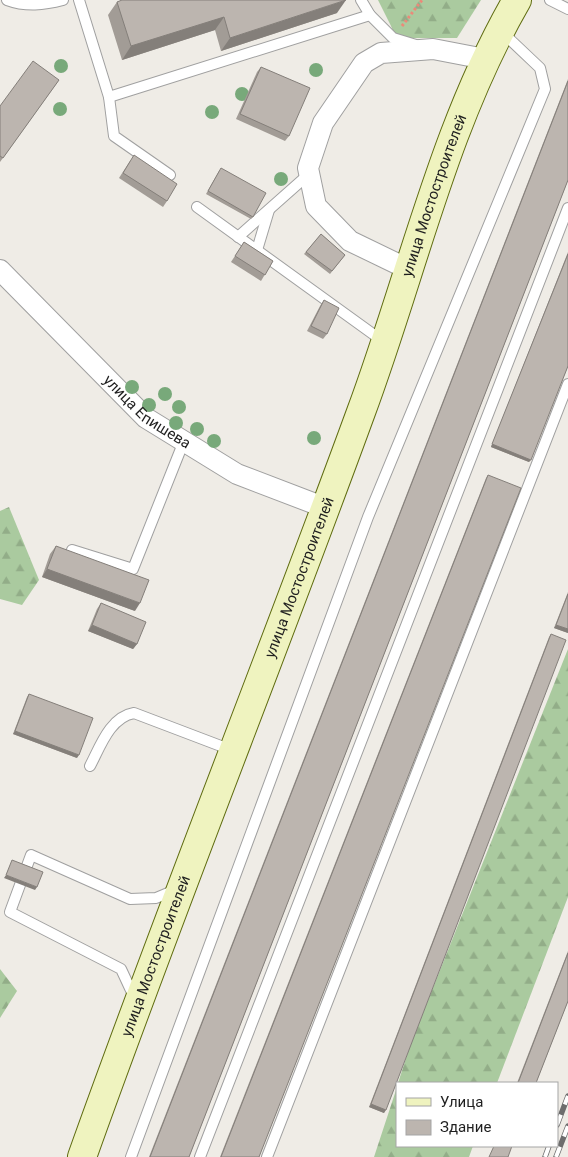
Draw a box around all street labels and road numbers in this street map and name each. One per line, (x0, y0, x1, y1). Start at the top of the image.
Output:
street label: улица Мостостроителей (398, 112, 470, 279)
street label: улица Епишева (100, 371, 194, 452)
street label: улица Мостостроителей (261, 494, 338, 660)
street label: улица Мостостроителей (117, 873, 194, 1039)

